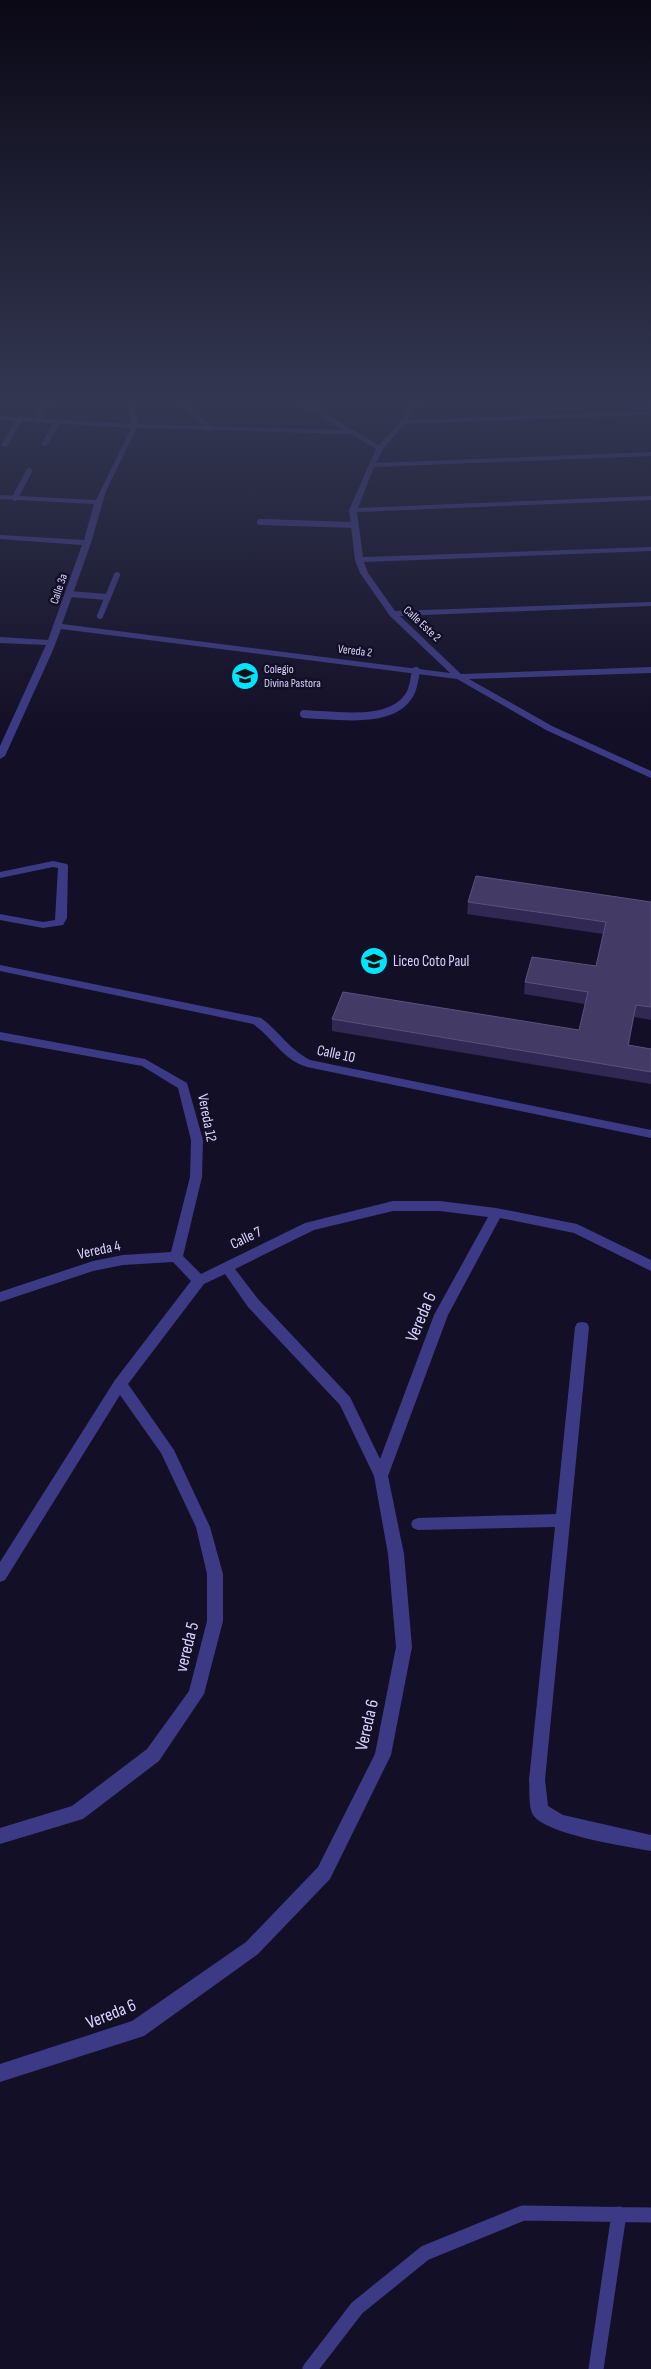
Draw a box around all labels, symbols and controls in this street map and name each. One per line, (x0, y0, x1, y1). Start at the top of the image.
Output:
street label: Calle 3a (47, 572, 71, 606)
street label: Calle Este 2 (400, 603, 444, 645)
street label: Vereda 2 (337, 641, 373, 661)
school or university icon: Colegio Divina Pastora (230, 661, 260, 691)
place label: Colegio Divina Pastora (264, 662, 321, 691)
school or university icon: Liceo Coto Paul (359, 946, 389, 976)
place label: Liceo Coto Paul (393, 952, 469, 971)
street label: Calle 10 (315, 1041, 357, 1067)
street label: Vereda 12 (193, 1092, 221, 1144)
street label: Calle 7 (227, 1222, 265, 1254)
street label: Vereda 4 (76, 1236, 122, 1264)
street label: Vereda 6 (401, 1289, 441, 1345)
street label: vereda 5 (171, 1620, 203, 1674)
street label: Vereda 6 (351, 1697, 383, 1753)
street label: Vereda 6 (83, 1994, 139, 2033)

